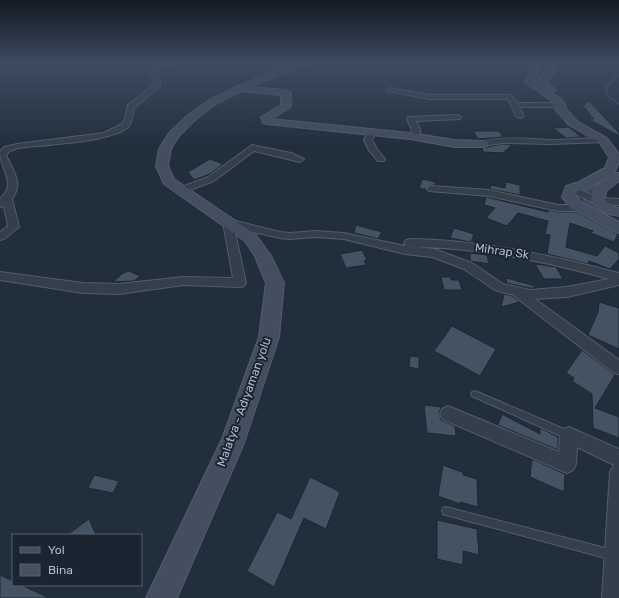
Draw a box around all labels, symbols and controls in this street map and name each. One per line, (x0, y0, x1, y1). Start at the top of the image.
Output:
street label: Mihrap Sk (474, 240, 531, 262)
street label: Malatya - Adıyaman yolu (214, 336, 274, 468)
legend (12, 534, 142, 586)
text: Yol (48, 543, 65, 557)
text: Bina (48, 563, 73, 577)

